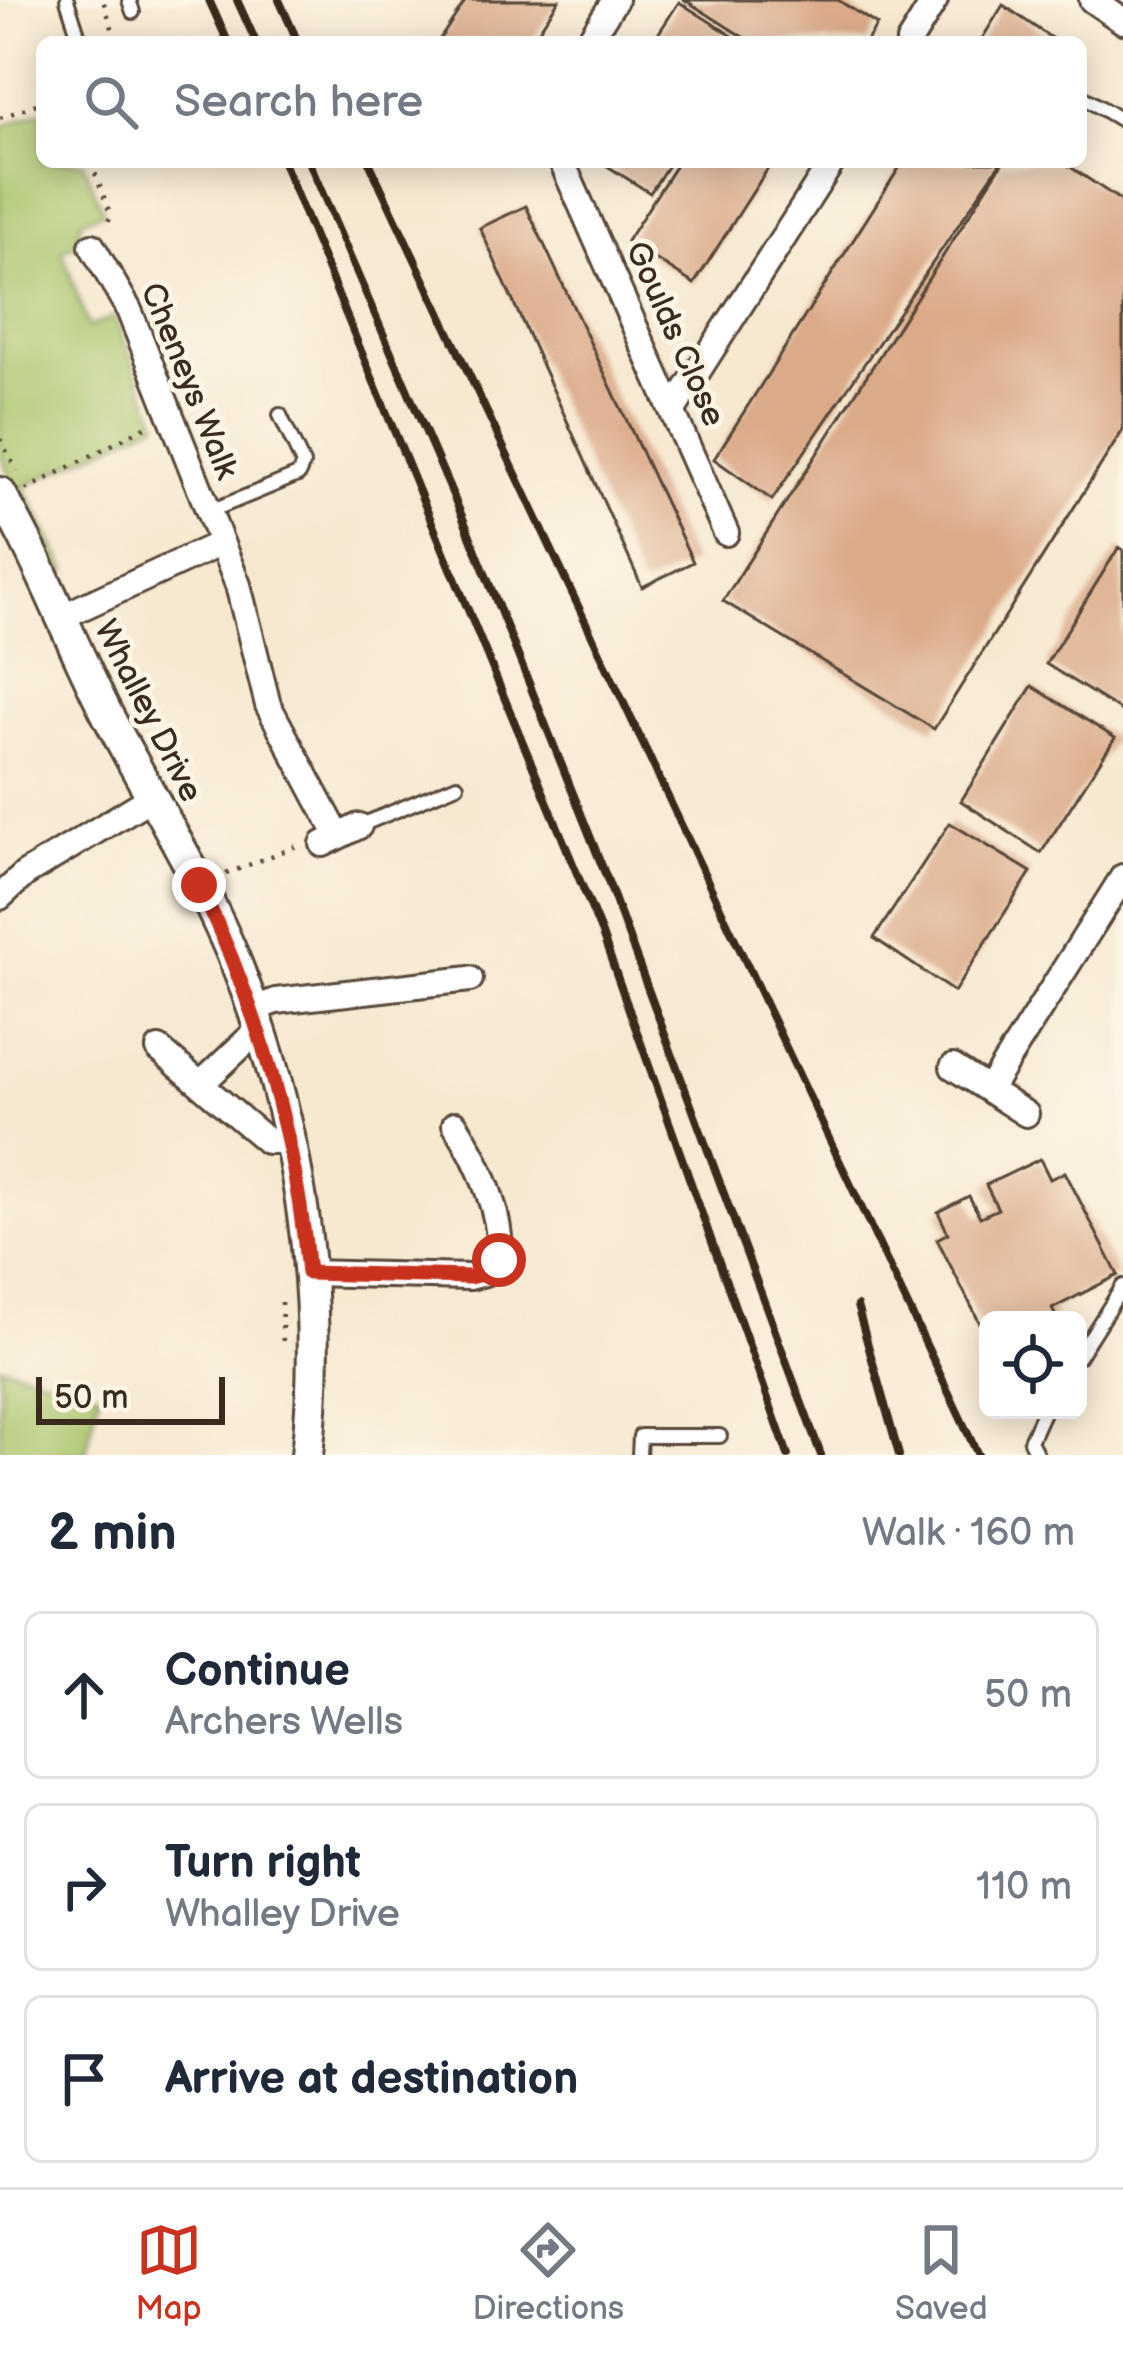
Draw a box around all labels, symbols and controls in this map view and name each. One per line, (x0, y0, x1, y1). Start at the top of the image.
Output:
search box (36, 36, 1087, 168)
icon: search (78, 69, 144, 135)
text: Search here (174, 75, 423, 130)
street label: Goulds Close (616, 235, 734, 433)
street label: Cheneys Walk (131, 277, 247, 486)
street label: Whalley Drive (85, 613, 211, 809)
route end (172, 858, 226, 912)
route start (472, 1233, 526, 1287)
map controls (979, 1311, 1087, 1419)
button: locate (979, 1311, 1087, 1419)
scale bar (36, 1371, 225, 1424)
text: 50 m (54, 1378, 129, 1418)
text: 2 min (48, 1503, 177, 1564)
text: Walk · 160 m (862, 1510, 1075, 1557)
text: Continue (165, 1644, 350, 1699)
icon: ahead (51, 1662, 117, 1728)
text: 50 m (984, 1672, 1072, 1719)
text: Archers Wells (165, 1699, 403, 1746)
text: Turn right (165, 1836, 361, 1891)
icon: right (51, 1854, 117, 1920)
text: 110 m (976, 1864, 1072, 1911)
text: Whalley Drive (165, 1891, 400, 1938)
icon: arrive (51, 2046, 117, 2112)
text: Arrive at destination (165, 2052, 578, 2107)
tab: Map (135, 2217, 202, 2329)
tab: Directions (472, 2217, 624, 2329)
tab: Saved (895, 2217, 988, 2329)

